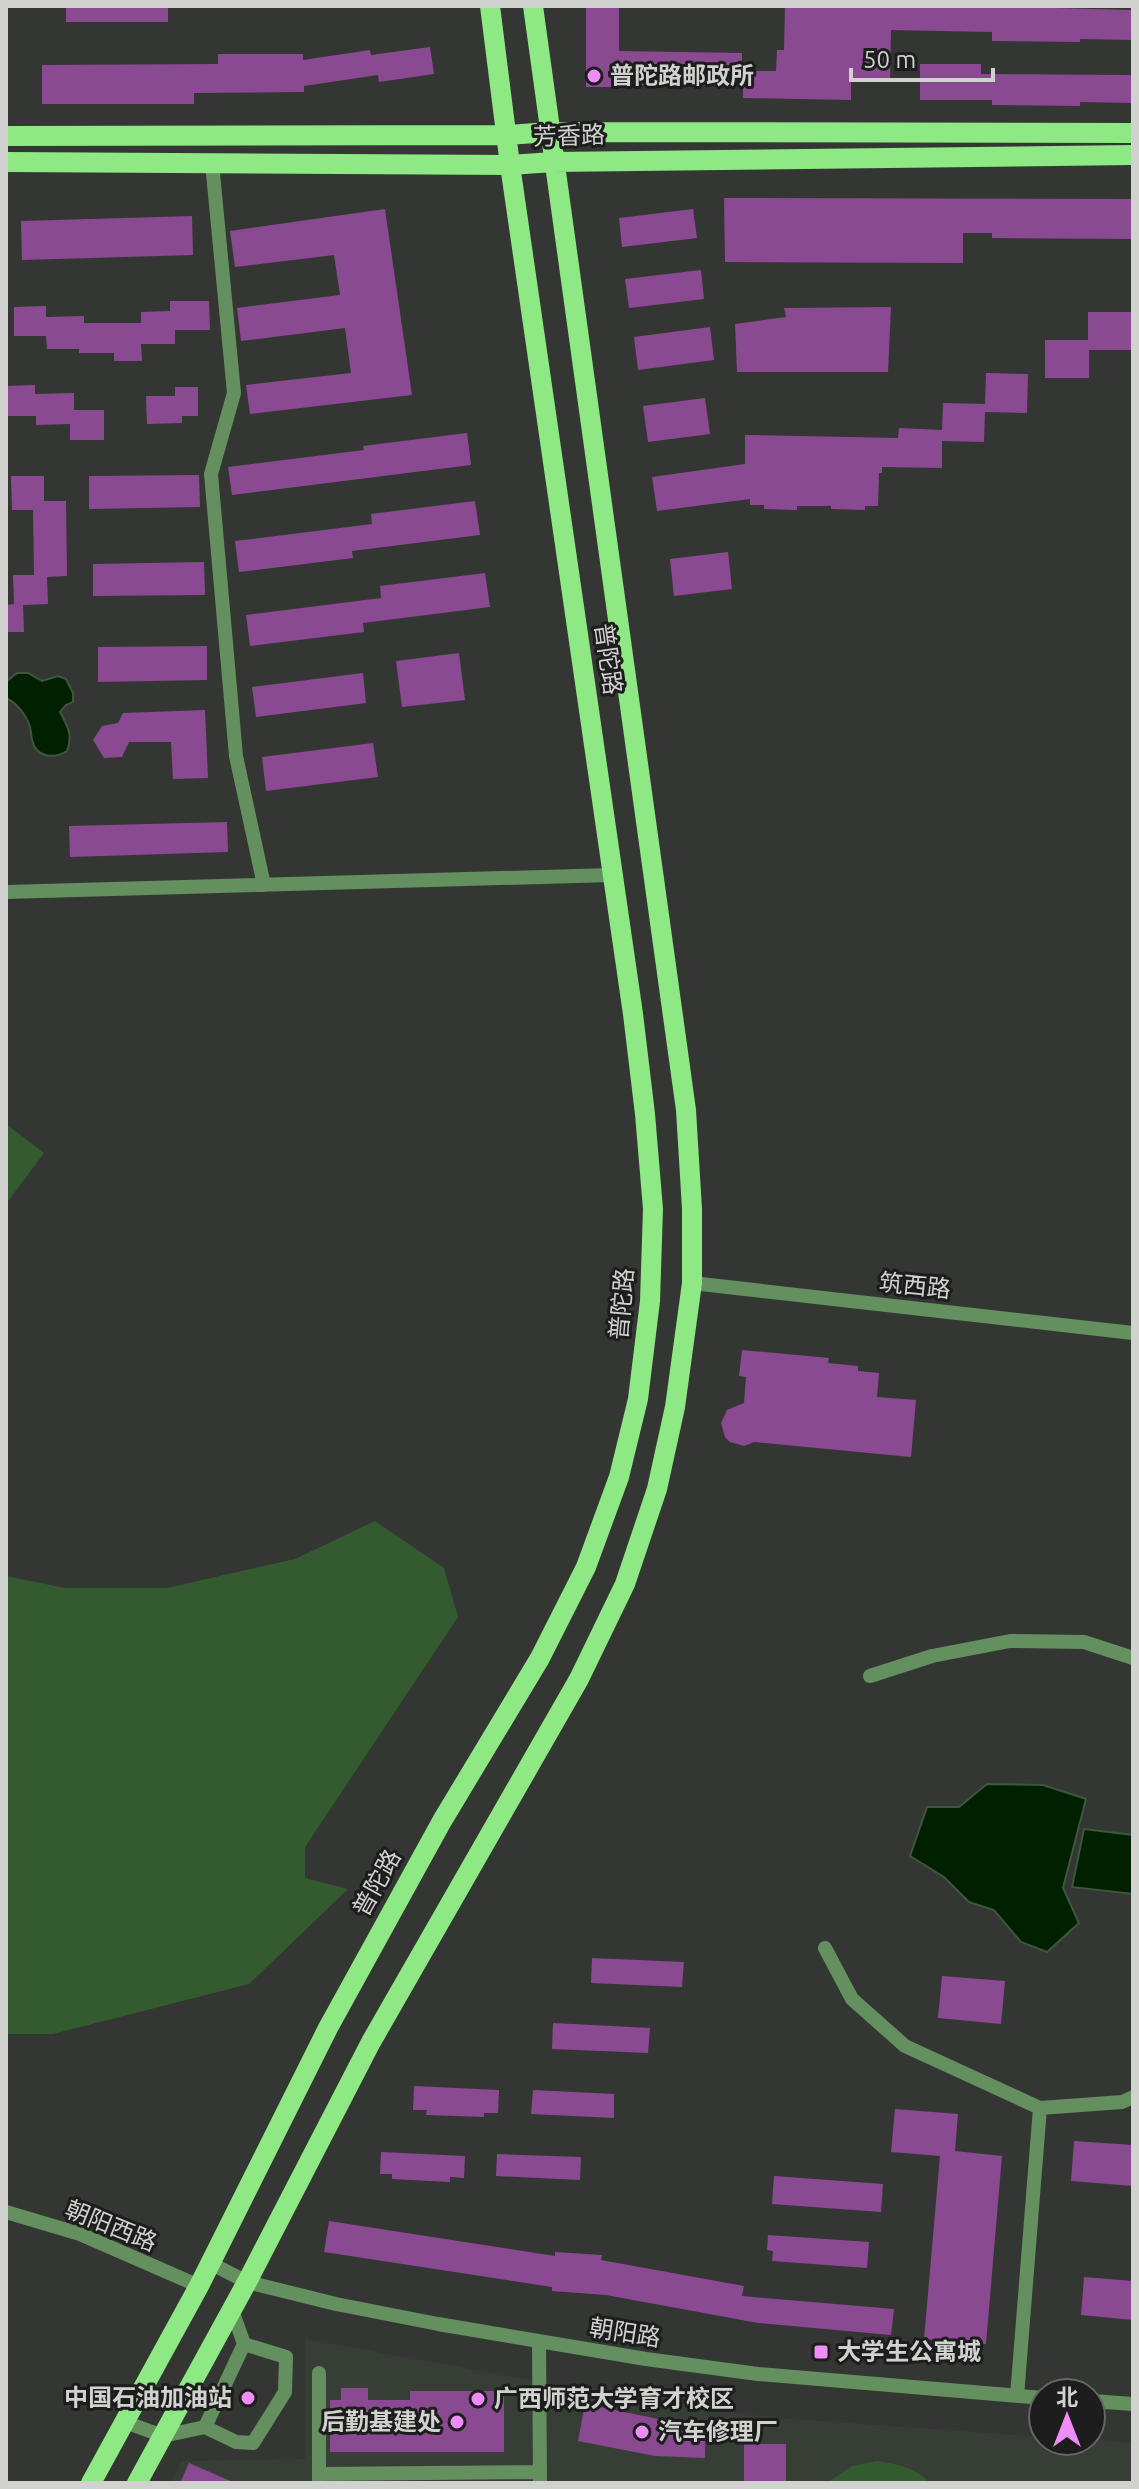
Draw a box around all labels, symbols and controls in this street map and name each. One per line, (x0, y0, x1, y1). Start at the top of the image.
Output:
scale bar (851, 32, 993, 82)
text: 50 m (863, 46, 916, 73)
place label: 普陀路邮政所 (610, 62, 754, 89)
marker: 普陀路邮政所 (585, 67, 603, 85)
street label: 芳香路 (533, 121, 605, 150)
street label: 普陀路 (590, 621, 627, 696)
street label: 普陀路 (605, 1267, 638, 1341)
street label: 筑西路 (878, 1268, 952, 1303)
street label: 普陀路 (347, 1845, 406, 1921)
street label: 朝阳西路 (62, 2195, 161, 2256)
street label: 朝阳路 (587, 2314, 663, 2351)
place label: 大学生公寓城 (837, 2338, 981, 2365)
marker: 大学生公寓城 (812, 2343, 830, 2361)
north arrow (1027, 2377, 1107, 2457)
place label: 中国石油加油站 (64, 2384, 232, 2411)
text: 北 (1056, 2384, 1078, 2409)
place label: 广西师范大学育才校区 (494, 2385, 734, 2412)
marker: 中国石油加油站 (239, 2389, 257, 2407)
marker: 广西师范大学育才校区 (469, 2390, 487, 2408)
place label: 后勤基建处 (321, 2408, 441, 2435)
marker: 后勤基建处 (448, 2413, 466, 2431)
place label: 汽车修理厂 (658, 2418, 778, 2445)
marker: 汽车修理厂 (633, 2423, 651, 2441)

